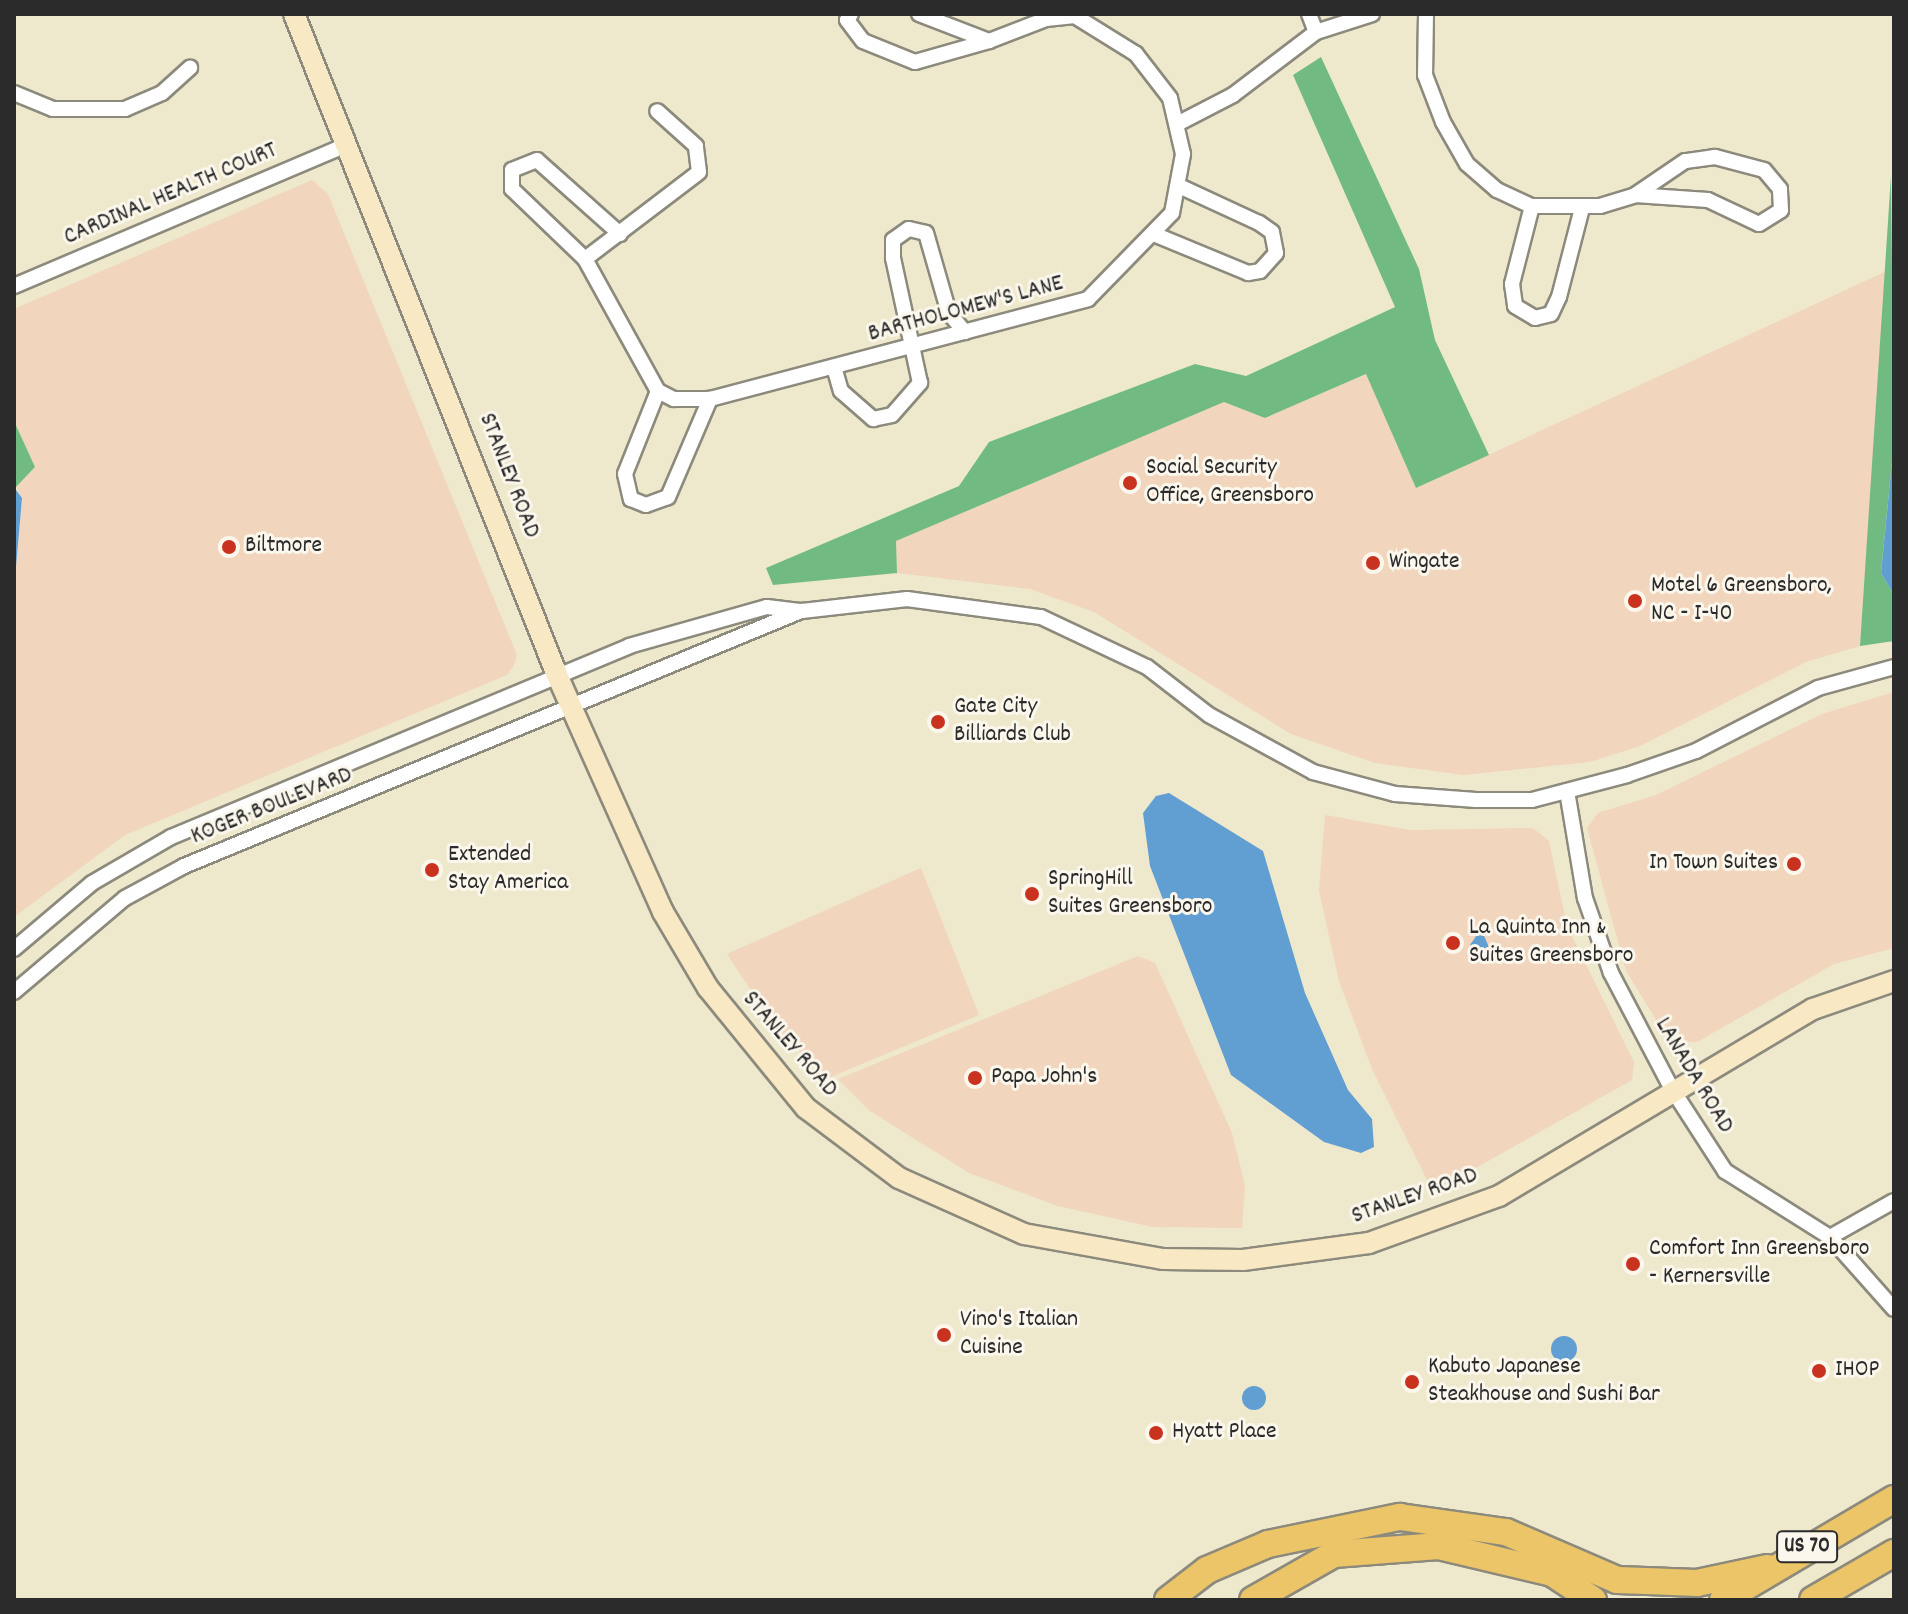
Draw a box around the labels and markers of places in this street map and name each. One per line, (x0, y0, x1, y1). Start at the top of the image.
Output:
place label: Social Security Office, Greensboro (1146, 455, 1314, 511)
marker: Social Security Office, Greensboro (1121, 474, 1139, 492)
place label: Biltmore (245, 533, 322, 561)
marker: Biltmore (220, 538, 238, 556)
place label: Wingate (1389, 549, 1459, 577)
marker: Wingate (1364, 554, 1382, 572)
place label: Motel 6 Greensboro, NC - I-40 (1651, 573, 1832, 629)
marker: Motel 6 Greensboro, NC - I-40 (1626, 592, 1644, 610)
place label: Gate City Billiards Club (954, 694, 1071, 750)
marker: Gate City Billiards Club (929, 713, 947, 731)
place label: Extended Stay America (448, 842, 568, 898)
place label: In Town Suites (1649, 850, 1778, 878)
marker: In Town Suites (1785, 855, 1803, 873)
marker: Extended Stay America (423, 861, 441, 879)
place label: SpringHill Suites Greensboro (1048, 866, 1212, 922)
marker: SpringHill Suites Greensboro (1023, 885, 1041, 903)
place label: La Quinta Inn & Suites Greensboro (1469, 915, 1633, 971)
marker: La Quinta Inn & Suites Greensboro (1444, 934, 1462, 952)
place label: Papa John's (991, 1064, 1097, 1092)
marker: Papa John's (966, 1069, 984, 1087)
place label: Comfort Inn Greensboro - Kernersville (1649, 1236, 1870, 1292)
marker: Comfort Inn Greensboro - Kernersville (1624, 1255, 1642, 1273)
place label: Vino's Italian Cuisine (960, 1307, 1078, 1363)
marker: Vino's Italian Cuisine (935, 1326, 953, 1344)
place label: Kabuto Japanese Steakhouse and Sushi Bar (1428, 1354, 1660, 1410)
place label: IHOP (1835, 1357, 1879, 1385)
marker: IHOP (1810, 1362, 1828, 1380)
marker: Kabuto Japanese Steakhouse and Sushi Bar (1403, 1373, 1421, 1391)
place label: Hyatt Place (1172, 1419, 1277, 1447)
marker: Hyatt Place (1147, 1424, 1165, 1442)

